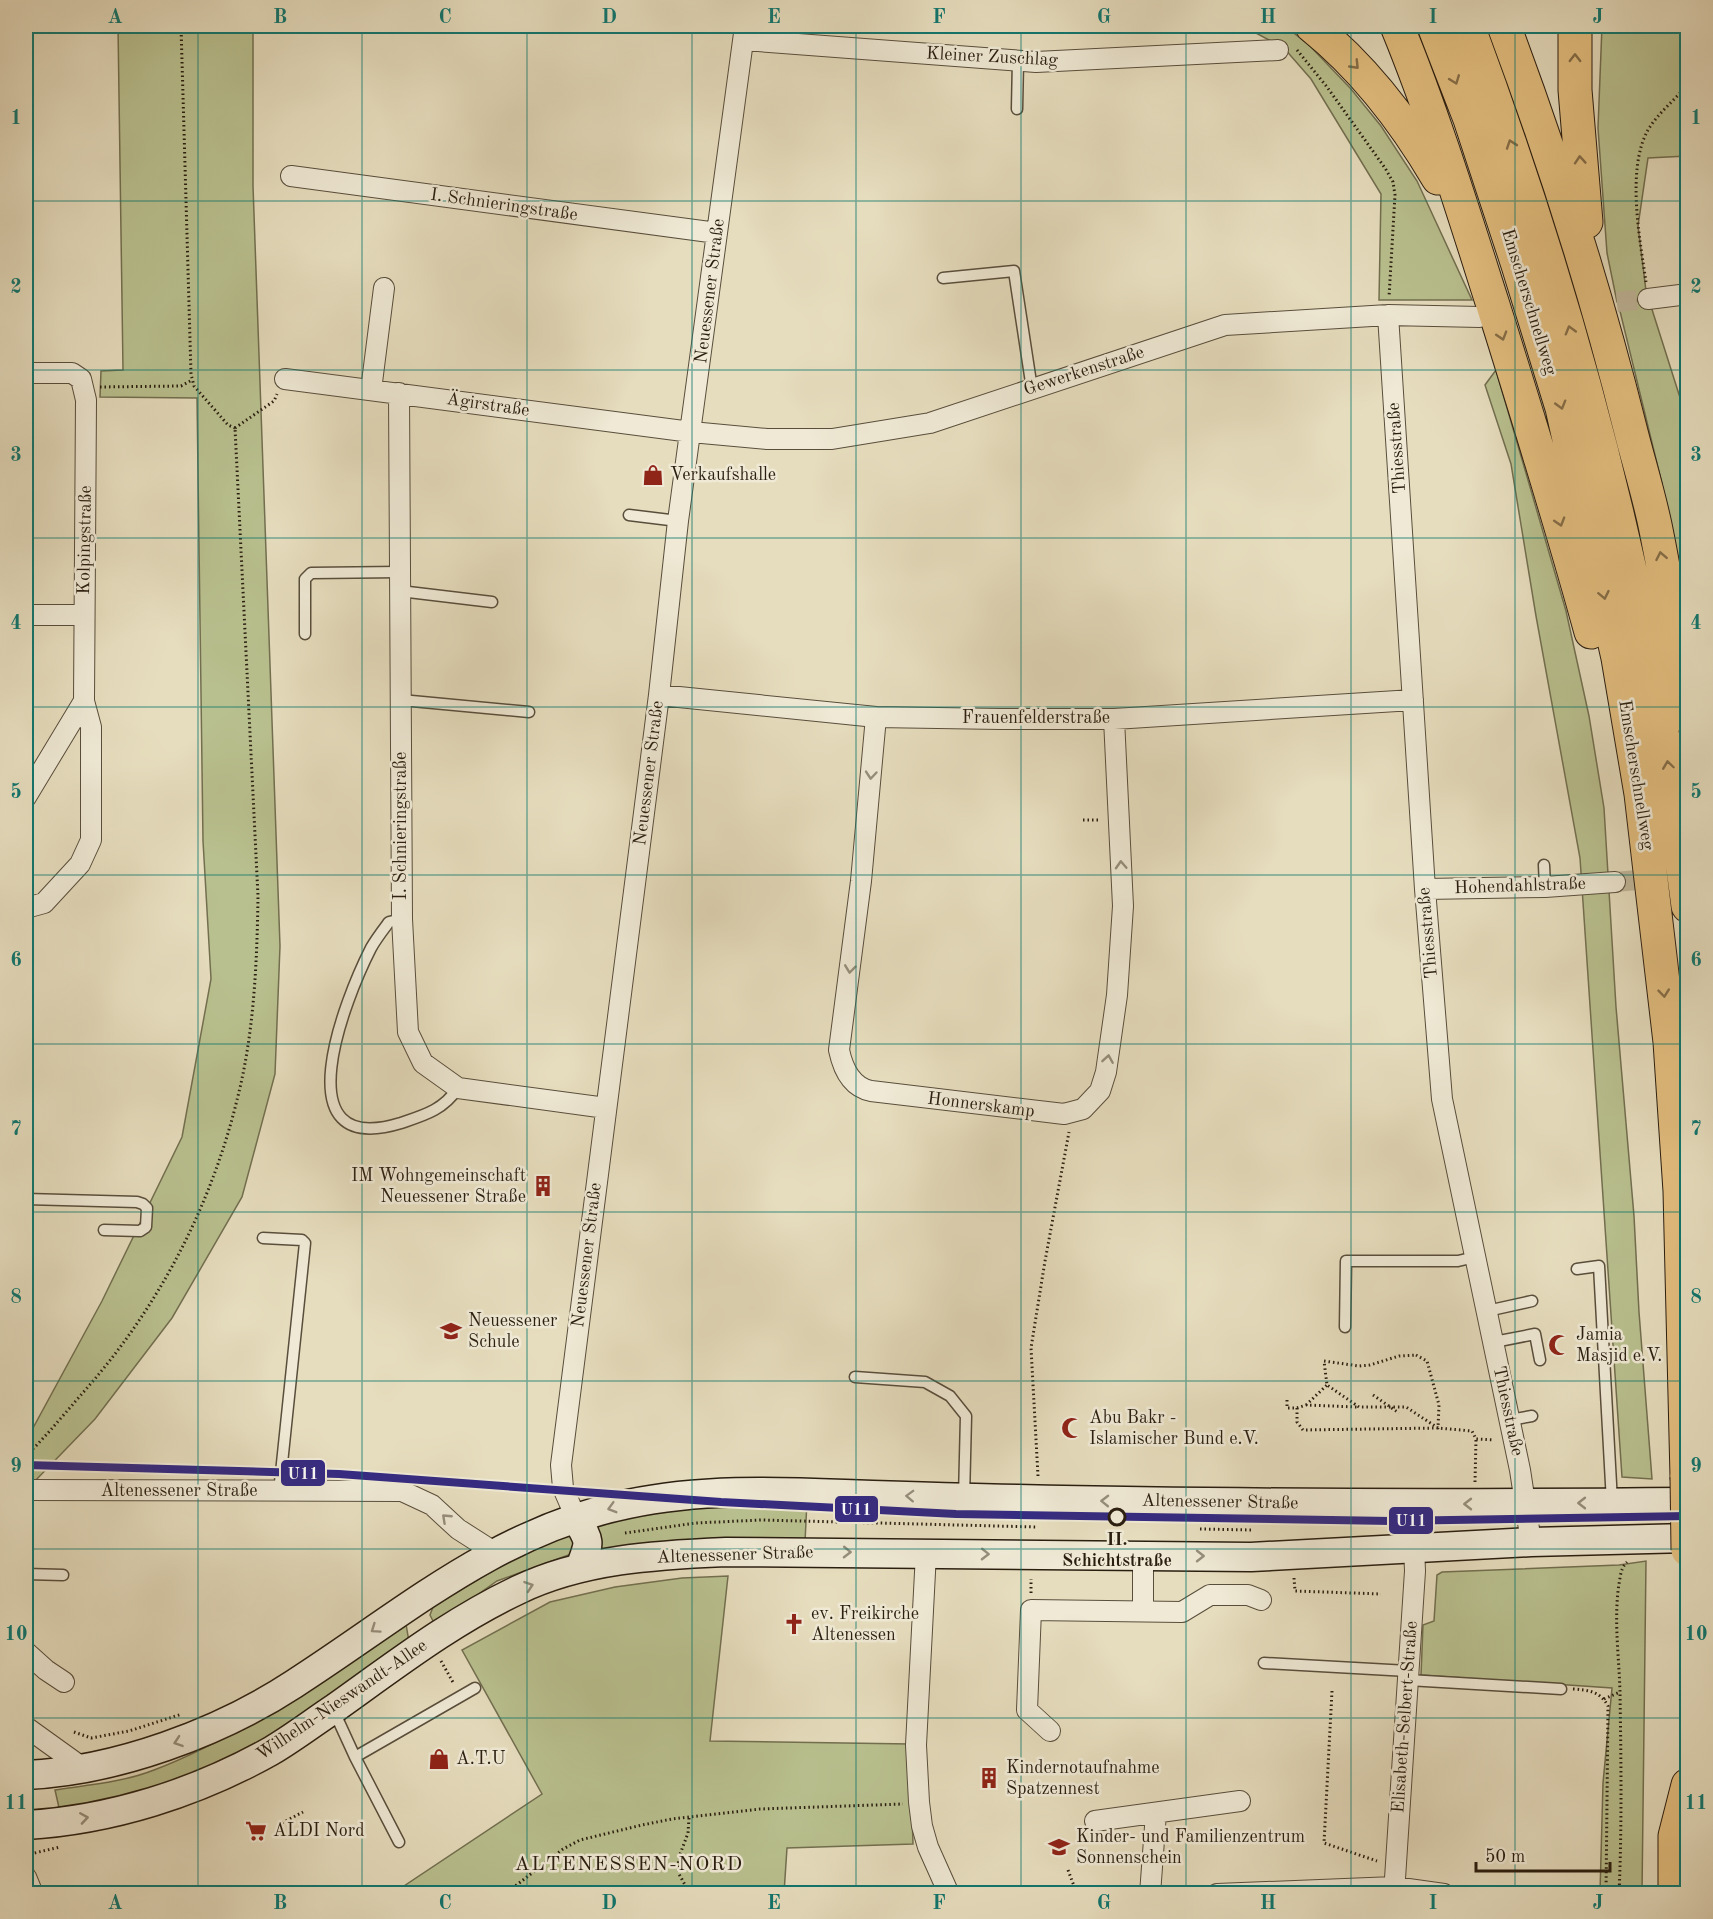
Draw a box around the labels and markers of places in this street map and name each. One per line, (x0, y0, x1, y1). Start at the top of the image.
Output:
shop icon: Verkaufshalle (641, 463, 665, 487)
place label: Verkaufshalle (670, 466, 776, 484)
place label: IM Wohngemeinschaft Neuessener Straße (351, 1167, 526, 1206)
building icon: IM Wohngemeinschaft Neuessener Straße (531, 1174, 555, 1198)
place label: Neuessener Schule (468, 1312, 558, 1351)
school or university icon: Neuessener Schule (439, 1319, 463, 1343)
place label: Jamia Masjid e.V. (1576, 1326, 1662, 1365)
mosque icon: Jamia Masjid e.V. (1547, 1333, 1571, 1357)
place label: Abu Bakr - Islamischer Bund e.V. (1089, 1409, 1259, 1448)
mosque icon: Abu Bakr - Islamischer Bund e.V. (1060, 1416, 1084, 1440)
marker: II. Schichtstraße (1108, 1508, 1126, 1526)
place label: II. Schichtstraße (1062, 1531, 1172, 1570)
place label: ev. Freikirche Altenessen (811, 1605, 919, 1644)
church icon: ev. Freikirche Altenessen (782, 1612, 806, 1636)
shop icon: A.T.U (427, 1747, 451, 1771)
place label: A.T.U (456, 1750, 506, 1768)
place label: Kindernotaufnahme Spatzennest (1006, 1759, 1160, 1798)
building icon: Kindernotaufnahme Spatzennest (977, 1766, 1001, 1790)
supermarket icon: ALDI Nord (244, 1819, 268, 1843)
place label: ALDI Nord (273, 1822, 365, 1840)
place label: Kinder- und Familienzentrum Sonnenschein (1076, 1828, 1305, 1867)
school or university icon: Kinder- und Familienzentrum Sonnenschein (1047, 1835, 1071, 1859)

